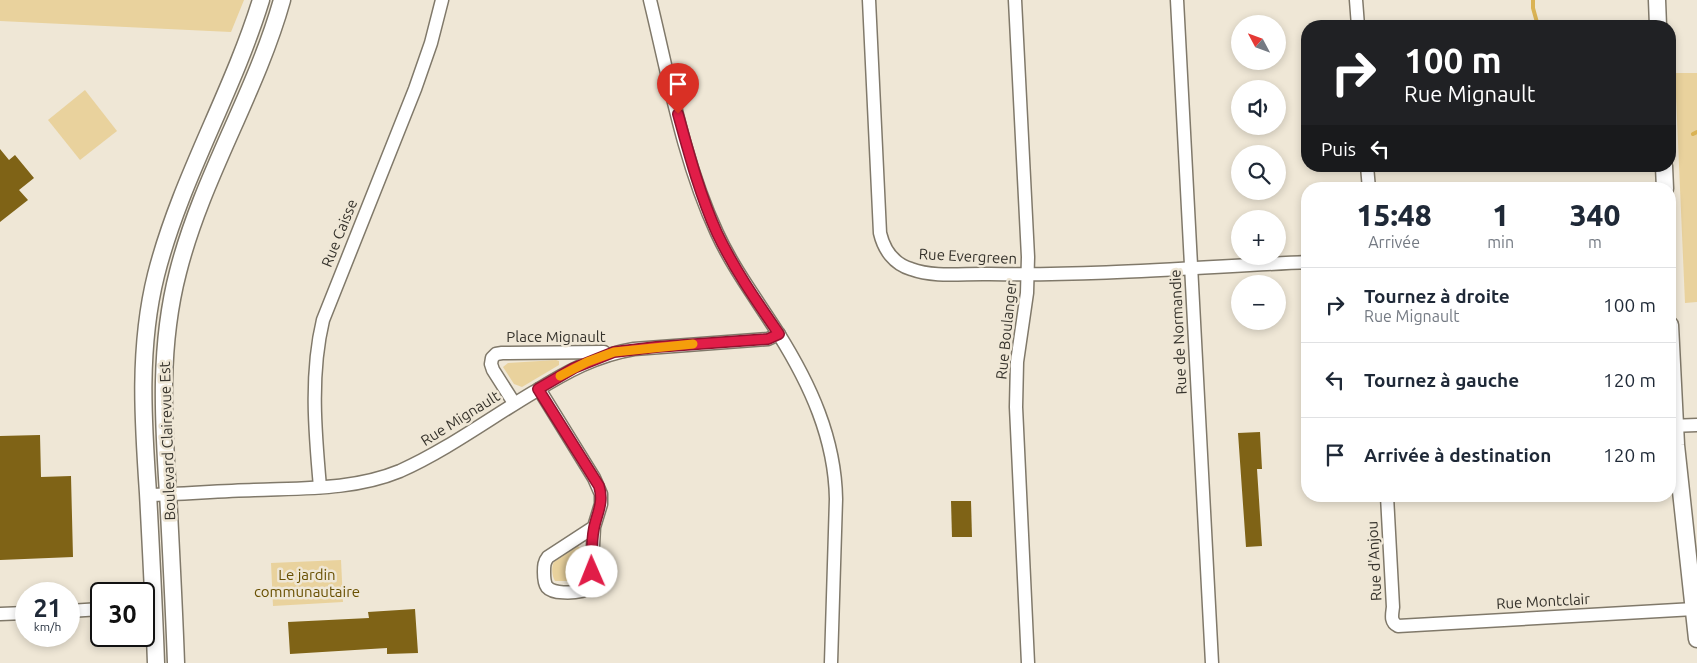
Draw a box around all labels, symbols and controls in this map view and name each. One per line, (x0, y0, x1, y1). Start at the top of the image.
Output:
north arrow (1231, 15, 1286, 70)
map controls (1231, 15, 1286, 330)
icon: right (1321, 40, 1386, 105)
text: 100 m (1404, 40, 1502, 80)
pin (657, 63, 699, 114)
icon: arrive (664, 70, 692, 98)
button: sound (1231, 80, 1286, 135)
text: Rue Mignault (1404, 81, 1535, 106)
icon: left (1366, 135, 1394, 163)
text: Puis (1321, 138, 1356, 160)
button: search (1231, 145, 1286, 200)
street label: Rue Caisse (318, 197, 360, 269)
text: 15:48 (1357, 198, 1432, 232)
text: 1 (1492, 198, 1509, 232)
text: 340 (1570, 198, 1620, 232)
button: + (1231, 210, 1286, 265)
text: Arrivée (1368, 233, 1420, 251)
text: min (1487, 233, 1514, 251)
text: m (1588, 233, 1602, 251)
street label: Rue Evergreen (918, 245, 1018, 267)
street label: Rue de Normandie (1166, 269, 1190, 395)
button: − (1231, 275, 1286, 330)
street label: Rue Boulanger (992, 279, 1020, 380)
text: Tournez à droite (1364, 285, 1510, 307)
icon: right (1321, 291, 1349, 319)
text: 100 m (1603, 294, 1656, 316)
text: Rue Mignault (1364, 307, 1460, 325)
street label: Place Mignault (506, 328, 606, 345)
street label: Boulevard Clairevue Est (156, 361, 178, 521)
icon: left (1321, 366, 1349, 394)
text: Tournez à gauche (1364, 369, 1519, 391)
text: 120 m (1603, 369, 1656, 391)
street label: Rue Mignault (417, 387, 503, 449)
icon: arrive (1321, 441, 1349, 469)
text: Arrivée à destination (1364, 444, 1551, 466)
text: 120 m (1603, 444, 1656, 466)
street label: Rue d'Anjou (1363, 520, 1385, 602)
position arrow (565, 545, 617, 597)
park label: Le jardin communautaire (254, 566, 360, 600)
speed limit sign: 30 (90, 582, 155, 647)
street label: Rue Montclair (1496, 590, 1591, 612)
text: 21 (33, 594, 62, 622)
text: km/h (34, 620, 61, 633)

